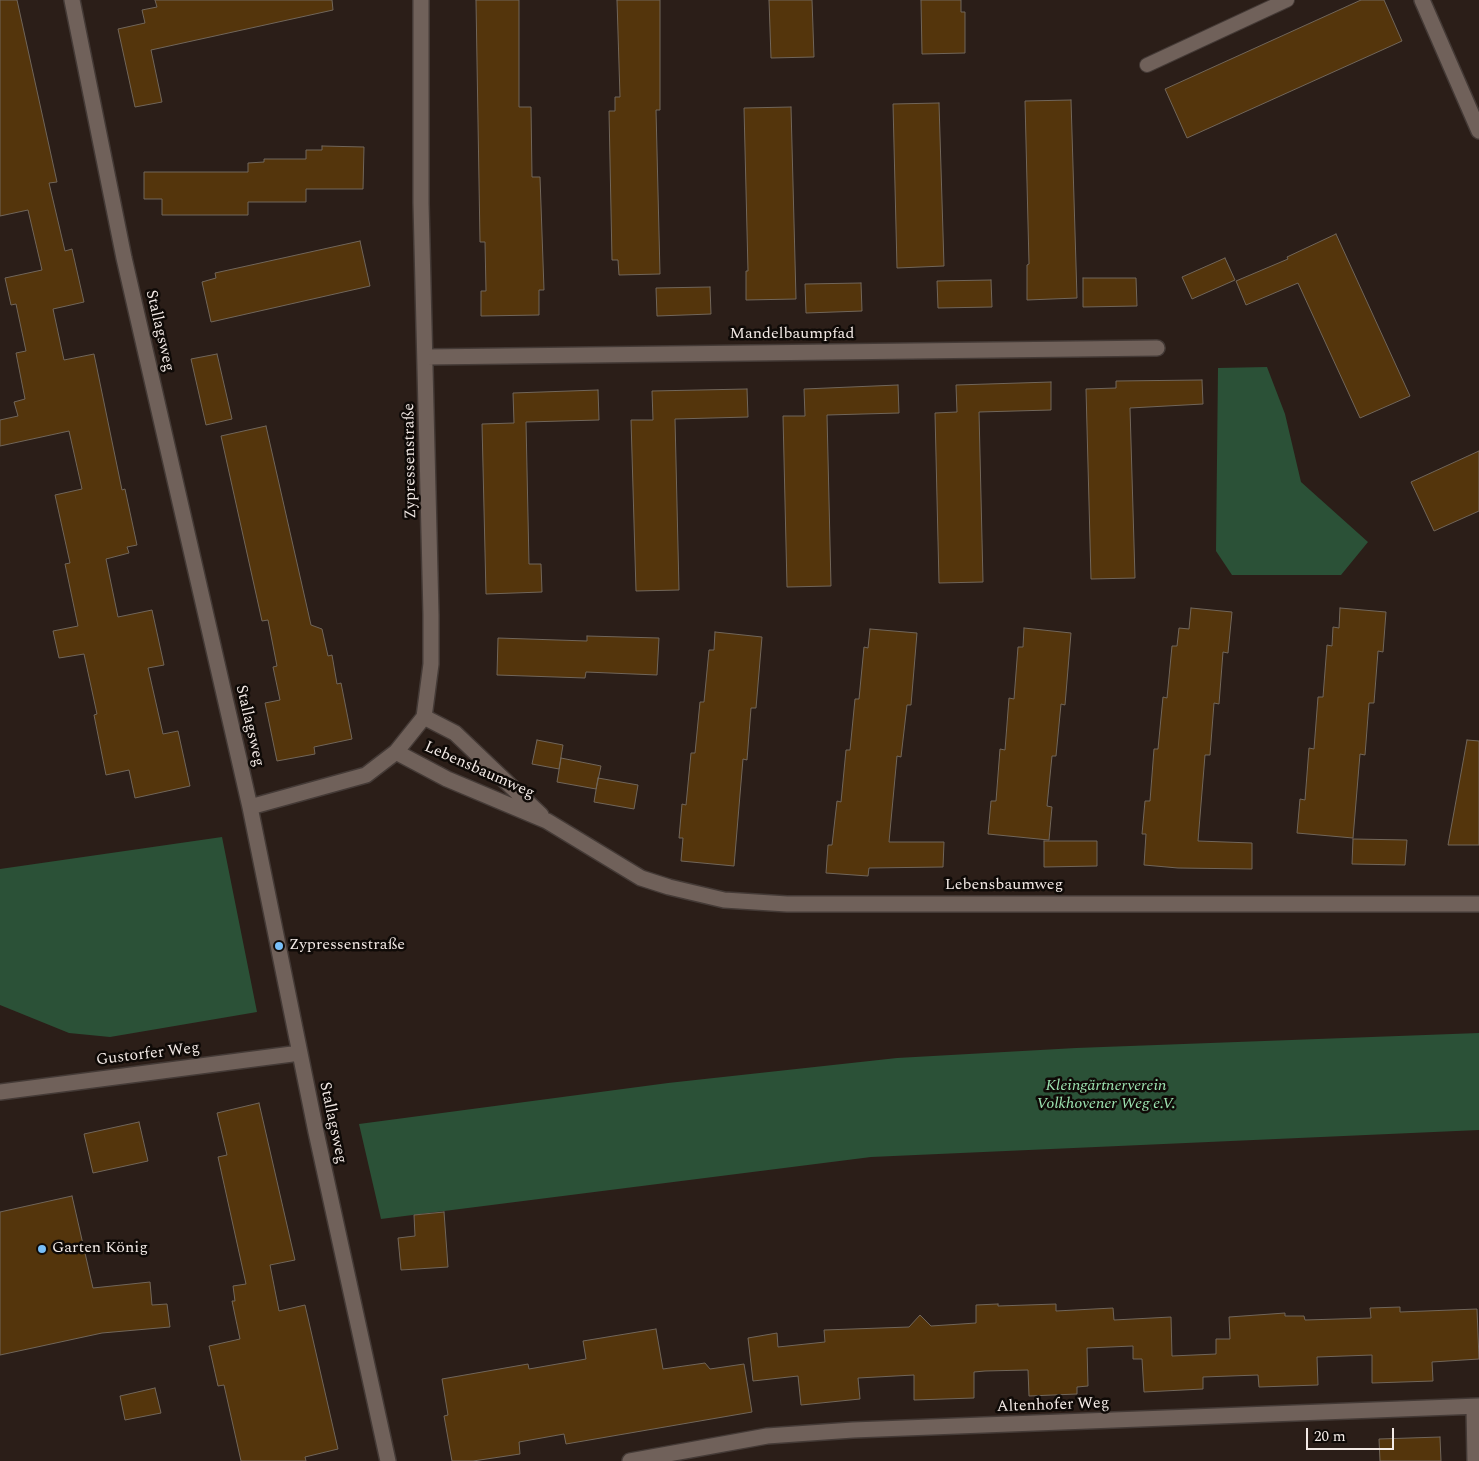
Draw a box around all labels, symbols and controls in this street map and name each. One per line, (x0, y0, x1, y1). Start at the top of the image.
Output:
street label: Stallagsweg (140, 288, 178, 374)
street label: Mandelbaumpfad (730, 325, 854, 345)
street label: Zypressenstraße (400, 403, 422, 519)
street label: Stallagsweg (230, 683, 268, 769)
street label: Lebensbaumweg (421, 738, 537, 804)
street label: Lebensbaumweg (945, 876, 1063, 896)
place label: Zypressenstraße (289, 936, 405, 956)
marker: Zypressenstraße (273, 940, 285, 952)
street label: Gustorfer Weg (95, 1039, 201, 1071)
park label: Kleingärtnerverein Volkhovener Weg e.V. (1036, 1077, 1176, 1115)
street label: Stallagsweg (314, 1080, 350, 1166)
place label: Garten König (52, 1239, 148, 1259)
marker: Garten König (36, 1243, 48, 1255)
street label: Altenhofer Weg (996, 1394, 1110, 1418)
scale bar (1309, 1418, 1396, 1450)
text: 20 m (1314, 1425, 1346, 1448)

